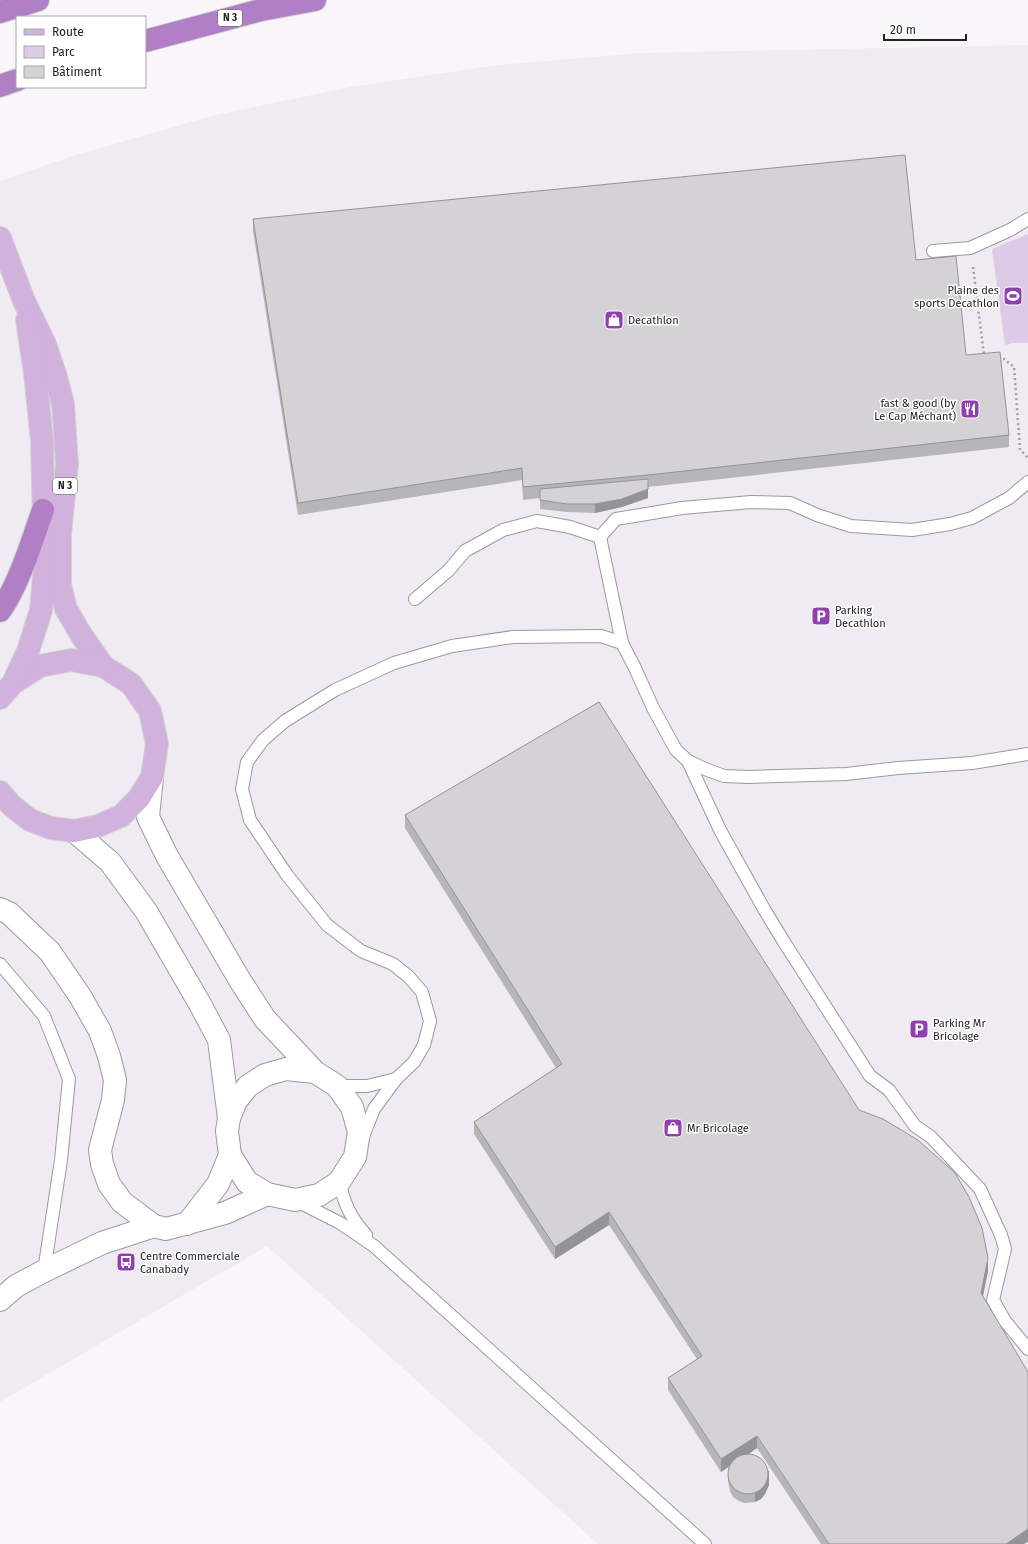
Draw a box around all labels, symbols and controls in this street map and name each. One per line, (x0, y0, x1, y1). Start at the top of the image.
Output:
road number: N 3 (218, 10, 242, 26)
legend (16, 16, 146, 88)
scale bar (884, 16, 966, 42)
text: 20 m (890, 23, 916, 37)
text: Route (52, 25, 84, 39)
text: Parc (52, 45, 75, 59)
text: Bâtiment (52, 65, 102, 79)
place label: Plaine des sports Decathlon (914, 284, 999, 310)
sports icon: Plaine des sports Decathlon (1002, 285, 1024, 307)
shop icon: Decathlon (603, 309, 625, 331)
place label: Decathlon (628, 314, 679, 327)
place label: fast & good (by Le Cap Méchant) (874, 397, 957, 423)
restaurant icon: fast & good (by Le Cap Méchant) (959, 398, 981, 420)
road number: N 3 (53, 478, 77, 494)
place label: Parking Decathlon (835, 604, 886, 630)
parking icon: Parking Decathlon (810, 605, 832, 627)
place label: Parking Mr Bricolage (933, 1017, 986, 1043)
parking icon: Parking Mr Bricolage (908, 1018, 930, 1040)
shop icon: Mr Bricolage (662, 1117, 684, 1139)
place label: Mr Bricolage (687, 1122, 749, 1135)
place label: Centre Commerciale Canabady (140, 1250, 240, 1276)
bus stop icon: Centre Commerciale Canabady (115, 1251, 137, 1273)

